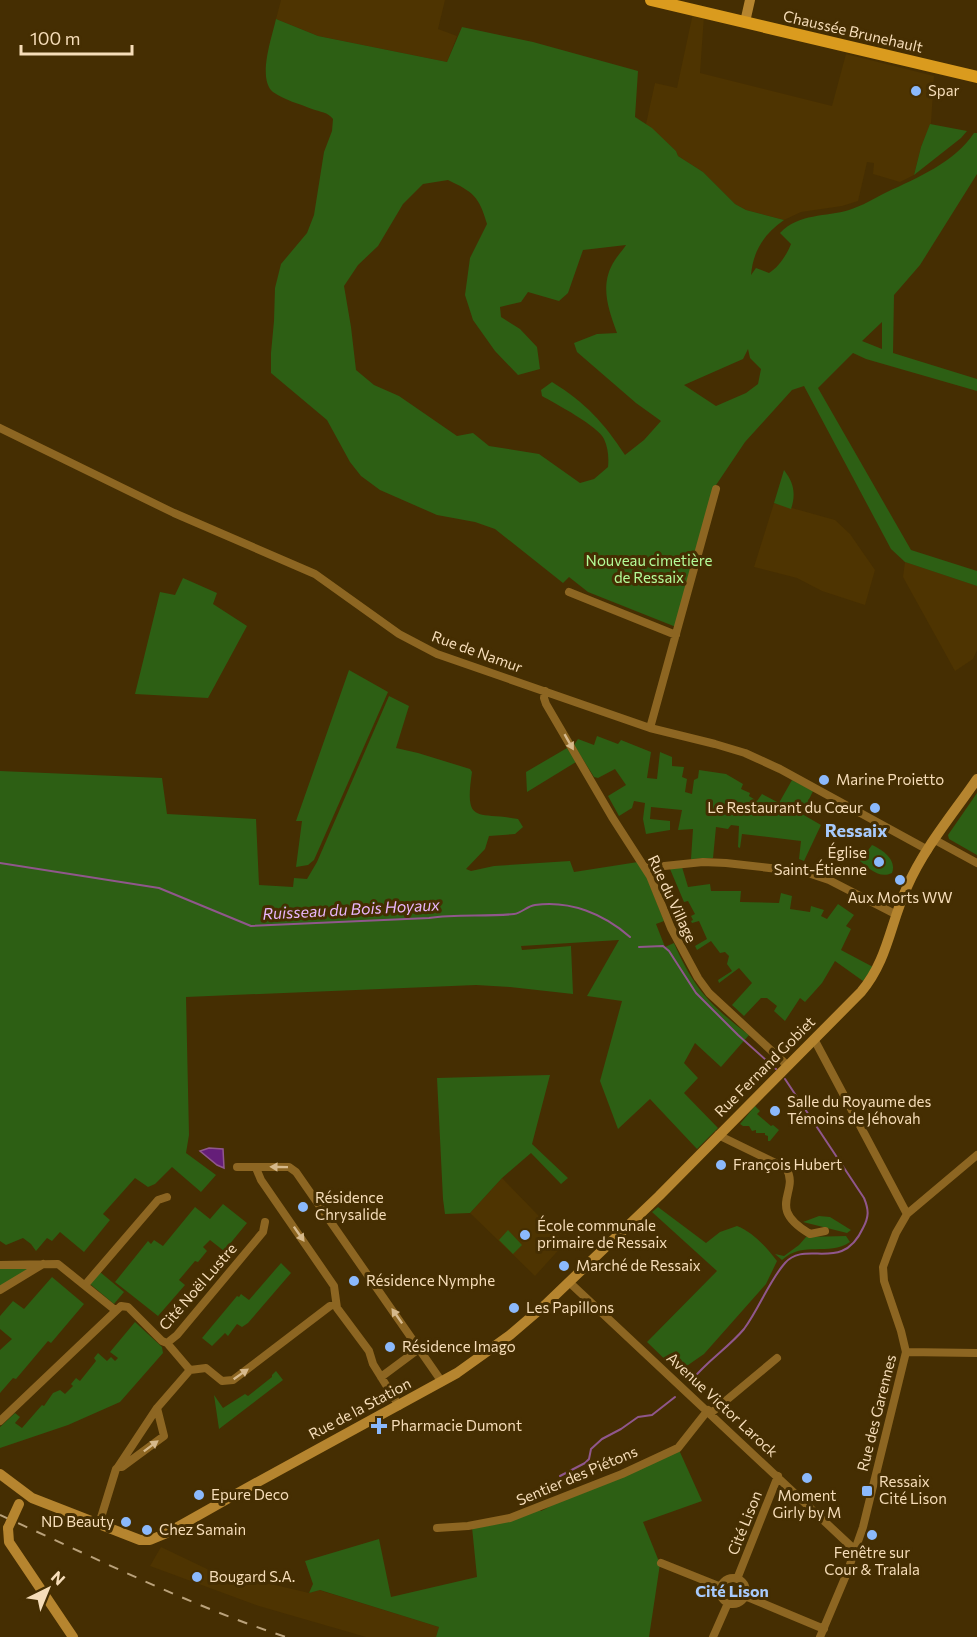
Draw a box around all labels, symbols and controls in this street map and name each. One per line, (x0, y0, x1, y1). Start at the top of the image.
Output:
street label: Chaussée Brunehault (782, 6, 925, 56)
scale bar (21, 18, 132, 56)
text: 100 m (30, 27, 80, 49)
place label: Spar (928, 81, 960, 99)
marker: Spar (909, 84, 923, 98)
park label: Nouveau cimetière de Ressaix (586, 551, 712, 586)
street label: Rue de Namur (430, 626, 525, 676)
one-way arrow (564, 734, 574, 751)
place label: Marine Proietto (836, 770, 944, 788)
marker: Marine Proietto (817, 773, 831, 787)
place label: Le Restaurant du Cœur (707, 798, 863, 816)
marker: Le Restaurant du Cœur (868, 801, 882, 815)
district label: Ressaix (825, 819, 887, 841)
place label: Église Saint-Étienne (774, 842, 867, 878)
street label: Rue du Village (645, 852, 701, 945)
marker: Église Saint-Étienne (872, 855, 886, 869)
marker: Aux Morts WW (893, 873, 907, 887)
place label: Aux Morts WW (847, 888, 953, 906)
water label: Ruisseau du Bois Hoyaux (262, 894, 441, 923)
street label: Rue Fernand Gobiet (710, 1012, 818, 1120)
place label: Salle du Royaume des Témoins de Jéhovah (787, 1092, 931, 1127)
marker: Salle du Royaume des Témoins de Jéhovah (768, 1104, 782, 1118)
place label: François Hubert (733, 1155, 842, 1173)
marker: François Hubert (714, 1158, 728, 1172)
one-way arrow (269, 1162, 288, 1172)
place label: Résidence Chrysalide (315, 1188, 387, 1223)
marker: Résidence Chrysalide (296, 1200, 310, 1214)
place label: École communale primaire de Ressaix (537, 1215, 667, 1251)
one-way arrow (293, 1226, 305, 1242)
marker: École communale primaire de Ressaix (518, 1228, 532, 1242)
street label: Cité Noël Lustre (155, 1239, 240, 1334)
place label: Marché de Ressaix (576, 1256, 701, 1274)
marker: Marché de Ressaix (557, 1259, 571, 1273)
place label: Résidence Nymphe (366, 1271, 495, 1289)
marker: Résidence Nymphe (347, 1274, 361, 1288)
place label: Les Papillons (526, 1298, 614, 1316)
marker: Les Papillons (507, 1301, 521, 1315)
one-way arrow (392, 1308, 403, 1324)
place label: Résidence Imago (402, 1337, 516, 1355)
marker: Résidence Imago (383, 1340, 397, 1354)
street label: Avenue Victor Larock (664, 1348, 782, 1460)
street label: Rue des Garennes (853, 1352, 899, 1473)
one-way arrow (233, 1368, 249, 1380)
street label: Rue de la Station (305, 1374, 414, 1443)
place label: Pharmacie Dumont (391, 1416, 522, 1434)
marker: Pharmacie Dumont (372, 1419, 386, 1433)
one-way arrow (143, 1440, 158, 1452)
street label: Sentier des Piétons (513, 1441, 640, 1509)
marker: Moment Girly by M (800, 1471, 814, 1485)
place label: Ressaix Cité Lison (879, 1472, 947, 1507)
marker: Ressaix Cité Lison (860, 1484, 874, 1498)
place label: Epure Deco (211, 1485, 289, 1503)
place label: Moment Girly by M (773, 1486, 841, 1521)
marker: Epure Deco (192, 1488, 206, 1502)
street label: Cité Lison (723, 1488, 765, 1557)
place label: ND Beauty (41, 1512, 114, 1530)
marker: ND Beauty (119, 1515, 133, 1529)
place label: Chez Samain (159, 1520, 246, 1538)
marker: Chez Samain (140, 1523, 154, 1537)
marker: Fenêtre sur Cour & Tralala (865, 1528, 879, 1542)
place label: Fenêtre sur Cour & Tralala (824, 1543, 920, 1578)
north arrow (18, 1559, 78, 1619)
text: N (48, 1567, 69, 1589)
place label: Bougard S.A. (209, 1567, 295, 1585)
marker: Bougard S.A. (190, 1570, 204, 1584)
district label: Cité Lison (695, 1581, 769, 1600)

